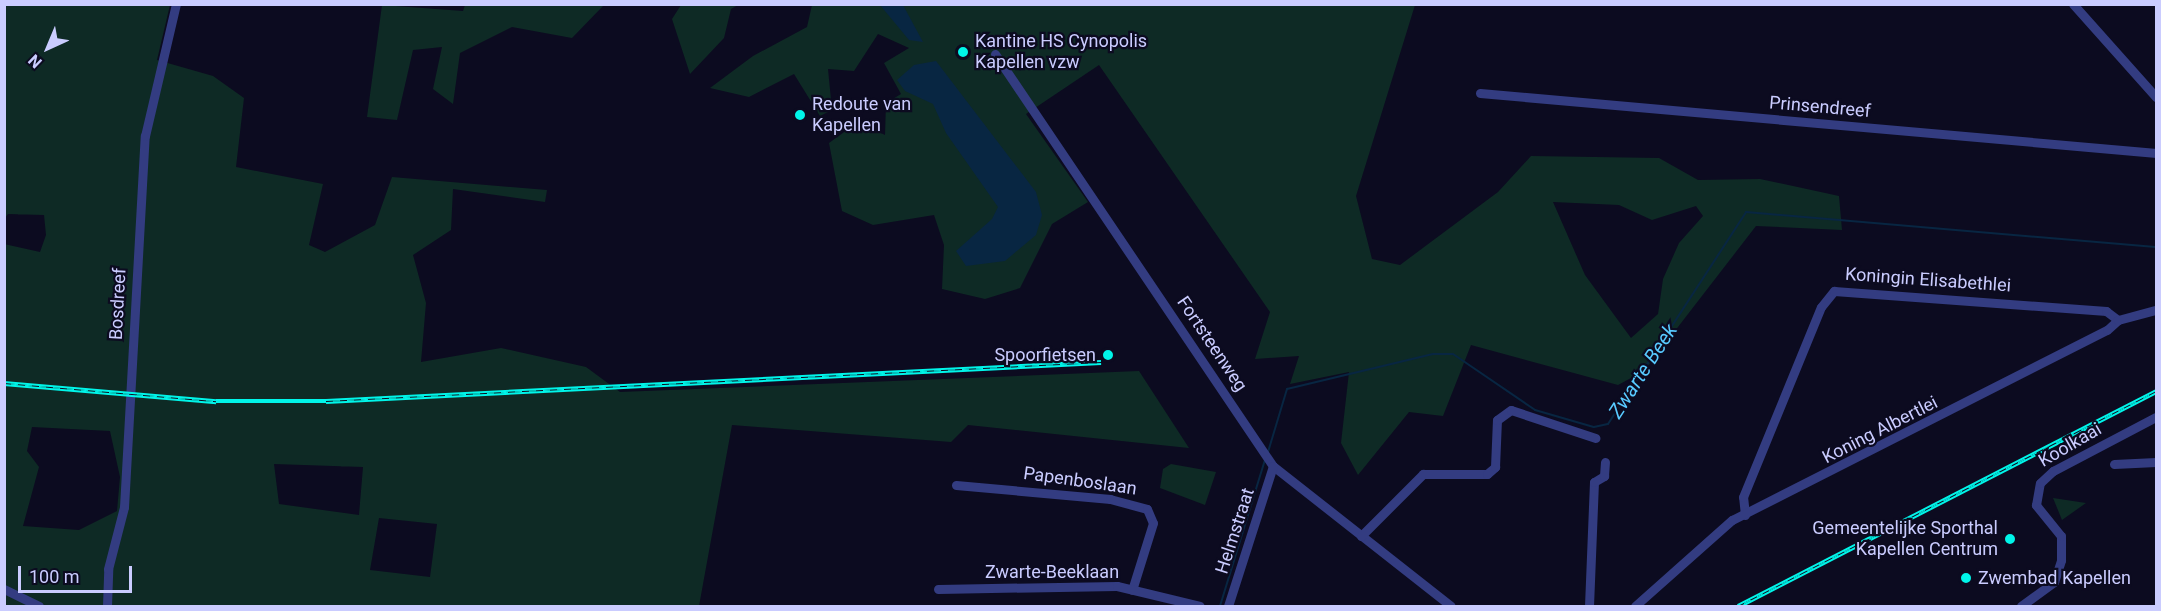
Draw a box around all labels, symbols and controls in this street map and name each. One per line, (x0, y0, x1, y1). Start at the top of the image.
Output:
north arrow (18, 18, 78, 78)
place label: Kantine HS Cynopolis Kapellen vzw (975, 31, 1147, 74)
marker: Kantine HS Cynopolis Kapellen vzw (956, 45, 970, 59)
text: N (24, 51, 46, 72)
street label: Prinsendreef (1768, 92, 1872, 122)
place label: Redoute van Kapellen (812, 94, 911, 136)
marker: Redoute van Kapellen (793, 108, 807, 122)
street label: Koningin Elisabethlei (1844, 263, 2012, 297)
street label: Bosdreef (105, 267, 131, 341)
street label: Fortsteenweg (1172, 292, 1252, 396)
water label: Zwarte Beek (1604, 319, 1682, 423)
place label: Spoorfietsen (994, 344, 1096, 366)
marker: Spoorfietsen (1101, 348, 1115, 362)
street label: Koning Albertlei (1819, 392, 1941, 468)
street label: Koolkaai (2035, 418, 2105, 472)
street label: Papenboslaan (1022, 462, 1138, 500)
street label: Helmstraat (1211, 485, 1259, 577)
place label: Gemeentelijke Sporthal Kapellen Centrum (1812, 518, 1998, 560)
marker: Gemeentelijke Sporthal Kapellen Centrum (2003, 532, 2017, 546)
scale bar (21, 554, 135, 592)
street label: Zwarte-Beeklaan (985, 561, 1119, 583)
text: 100 m (29, 566, 80, 587)
place label: Zwembad Kapellen (1978, 567, 2131, 589)
marker: Zwembad Kapellen (1959, 571, 1973, 585)

